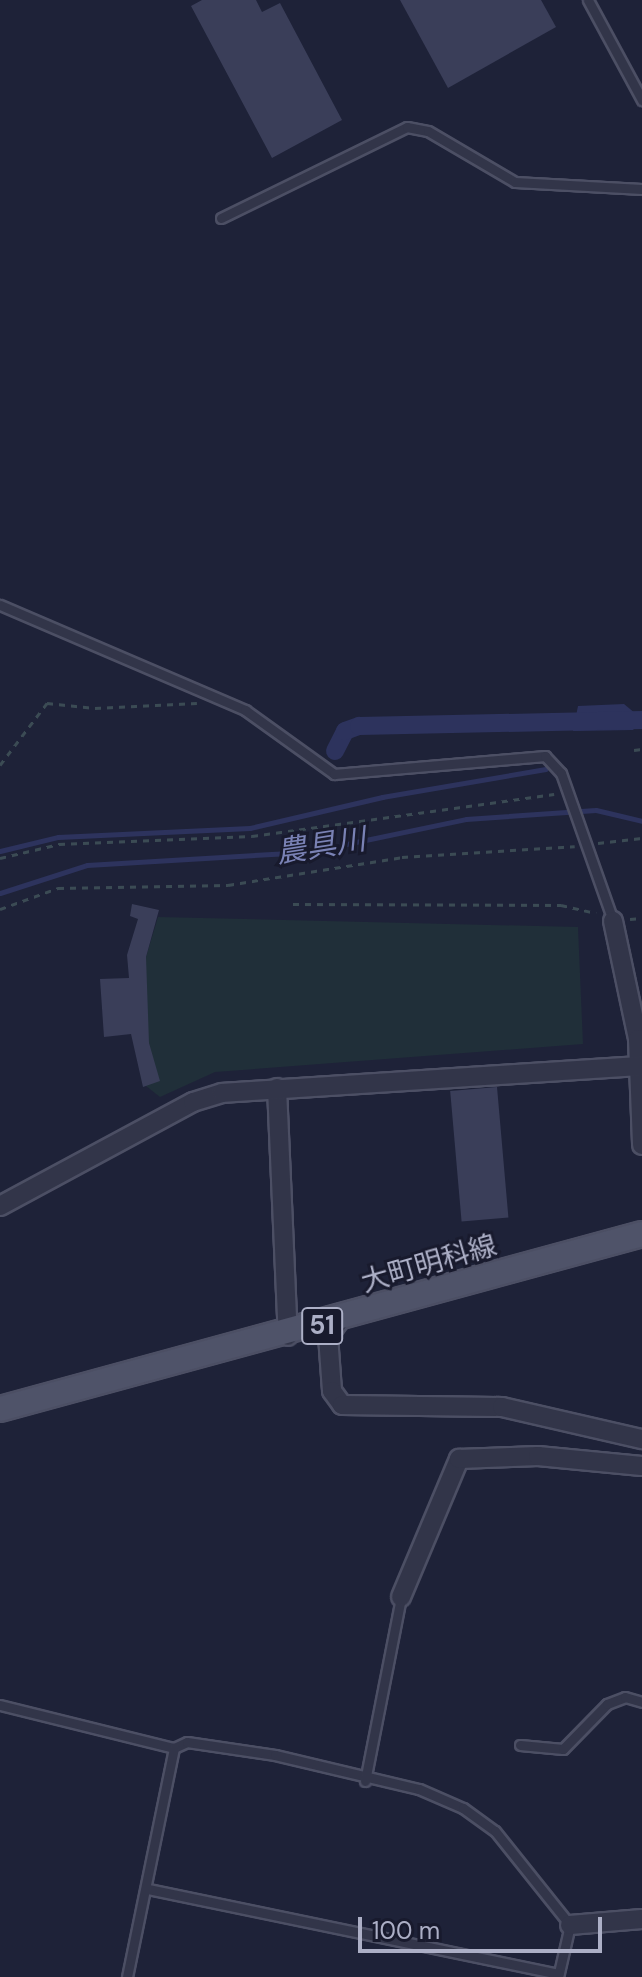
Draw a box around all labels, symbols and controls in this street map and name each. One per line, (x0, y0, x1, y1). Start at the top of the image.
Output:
water label: 農具川 (274, 821, 368, 871)
street label: 大町明科線 (357, 1229, 501, 1299)
road number: 51 (300, 1304, 344, 1348)
scale bar (362, 1901, 606, 1951)
text: 100 m (372, 1915, 440, 1946)

